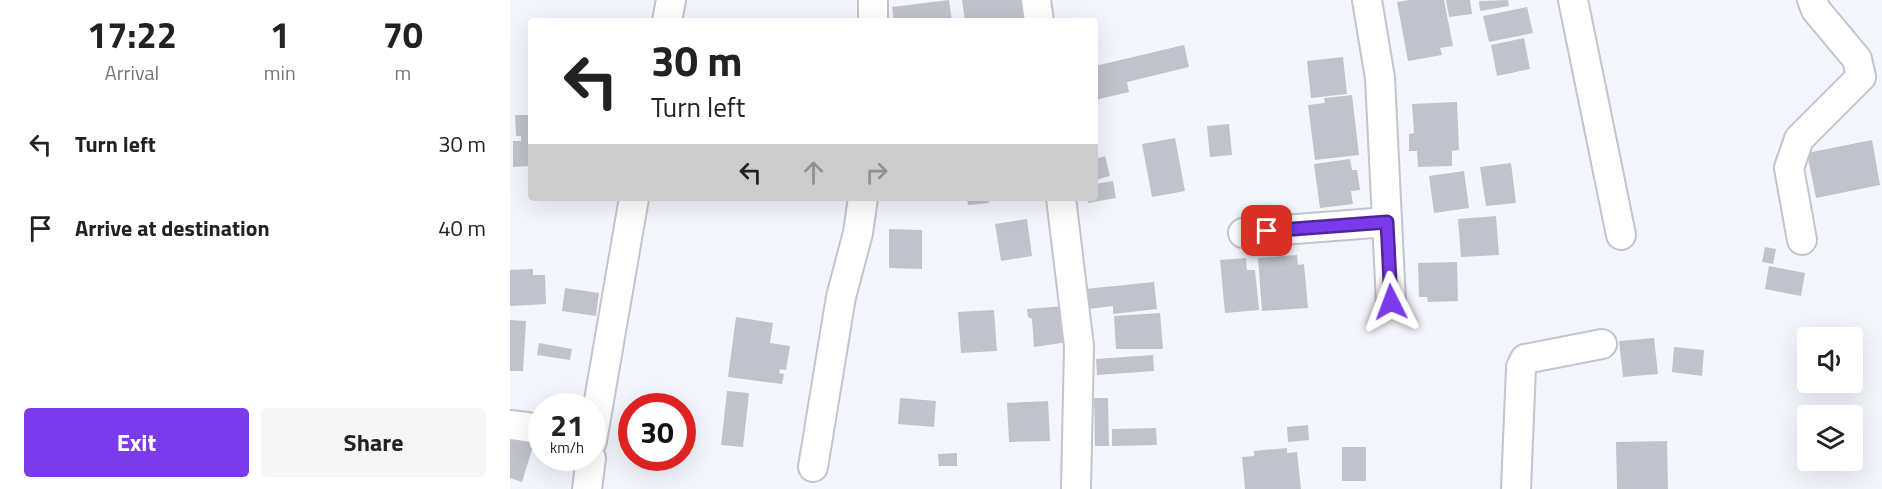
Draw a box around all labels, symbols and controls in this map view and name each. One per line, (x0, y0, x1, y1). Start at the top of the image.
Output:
text: 17:22 (87, 7, 177, 62)
text: 1 (270, 7, 290, 62)
text: 70 (383, 7, 423, 62)
text: 30 m (651, 28, 743, 92)
icon: left (552, 42, 630, 120)
text: Arrival (105, 57, 159, 88)
text: min (264, 57, 296, 88)
text: m (394, 57, 411, 88)
text: Turn left (651, 86, 745, 127)
text: Turn left (75, 127, 156, 161)
text: 30 m (438, 127, 486, 161)
icon: left (24, 128, 57, 161)
icon: left (734, 156, 767, 189)
icon: ahead (797, 156, 830, 189)
icon: right (860, 156, 893, 189)
pin (1241, 205, 1292, 256)
text: Arrive at destination (75, 211, 270, 245)
text: 40 m (438, 211, 486, 245)
icon: arrive (24, 212, 57, 245)
icon: arrive (1250, 214, 1283, 247)
position arrow (1359, 270, 1423, 334)
map controls (1797, 327, 1863, 471)
button: sound (1797, 327, 1863, 393)
speed limit sign: 30 (618, 393, 696, 471)
text: 21 (550, 402, 584, 448)
button: layers (1797, 405, 1863, 471)
button: Exit (24, 408, 249, 477)
button: Share (261, 408, 486, 477)
text: km/h (550, 436, 584, 459)

